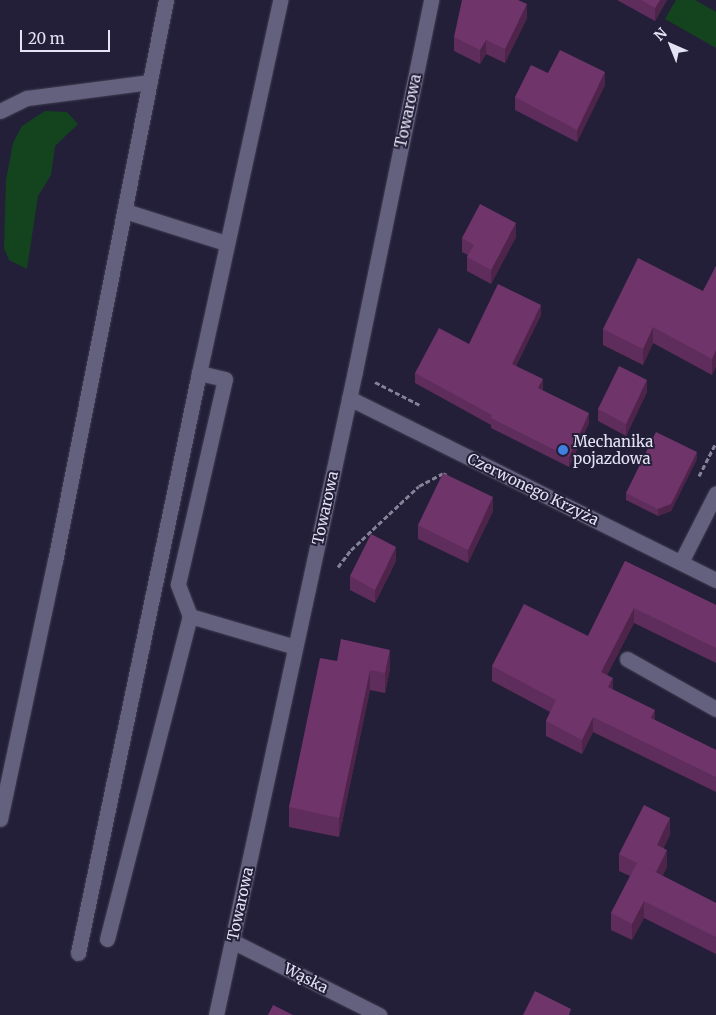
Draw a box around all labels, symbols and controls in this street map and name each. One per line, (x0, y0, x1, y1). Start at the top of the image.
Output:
scale bar (22, 20, 112, 52)
north arrow (646, 20, 696, 70)
text: N (650, 24, 671, 45)
text: 20 m (28, 29, 65, 48)
street label: Towarowa (391, 72, 425, 150)
place label: Mechanika pojazdowa (573, 432, 653, 467)
marker: Mechanika pojazdowa (557, 444, 569, 456)
street label: Czerwonego Krzyża (464, 449, 602, 529)
street label: Towarowa (308, 469, 342, 547)
street label: Towarowa (223, 865, 257, 943)
street label: Wąska (281, 959, 331, 997)

